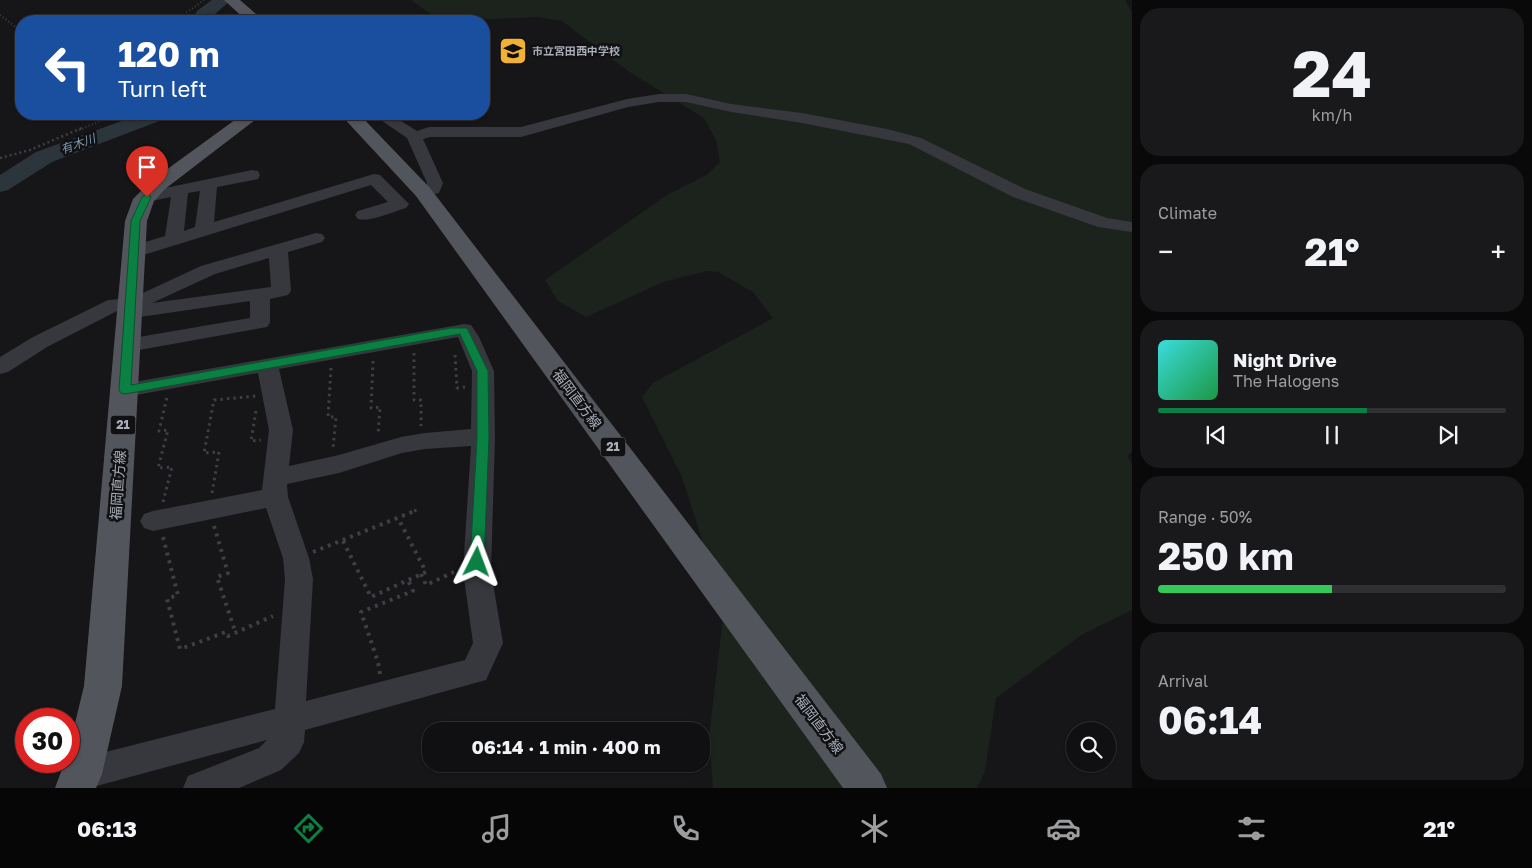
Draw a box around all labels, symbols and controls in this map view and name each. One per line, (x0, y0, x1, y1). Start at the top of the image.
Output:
text: 120 m (118, 33, 220, 75)
text: 24 (1292, 33, 1372, 111)
icon: left (35, 35, 100, 100)
school or university icon: 市立宮田西中学校 (498, 36, 528, 66)
place label: 市立宮田西中学校 (532, 44, 620, 57)
text: Turn left (118, 75, 207, 102)
text: km/h (1312, 105, 1352, 125)
water label: 有木川 (58, 130, 99, 157)
pin (126, 146, 168, 197)
icon: arrive (133, 153, 161, 181)
text: Climate (1158, 203, 1217, 223)
text: 21° (1305, 229, 1360, 274)
text: − (1158, 235, 1173, 268)
text: + (1491, 235, 1506, 268)
text: Night Drive (1233, 348, 1337, 371)
street label: 福岡直方線 (550, 366, 605, 432)
text: The Halogens (1233, 371, 1339, 391)
road number: 21 (110, 416, 136, 434)
icon: previous (1202, 421, 1230, 449)
icon: pause (1318, 421, 1346, 449)
icon: next (1434, 421, 1462, 449)
road number: 21 (600, 438, 626, 457)
street label: 福岡直方線 (107, 449, 128, 520)
text: Range · 50% (1158, 507, 1252, 527)
text: 250 km (1158, 533, 1294, 578)
position arrow (450, 535, 502, 587)
text: Arrival (1158, 671, 1208, 691)
street label: 福岡直方線 (792, 691, 847, 757)
text: 06:14 (1158, 697, 1262, 742)
speed limit sign: 30 (15, 708, 80, 773)
map controls (1066, 722, 1116, 772)
button: search (1066, 722, 1116, 772)
text: 06:14 · 1 min · 400 m (471, 735, 661, 758)
icon: directions (291, 811, 326, 846)
icon: music (479, 811, 514, 846)
icon: phone (668, 811, 703, 846)
icon: climate (857, 811, 892, 846)
icon: car (1046, 811, 1081, 846)
icon: filters (1234, 811, 1269, 846)
text: 06:13 (77, 815, 137, 842)
text: 21° (1423, 815, 1455, 842)

